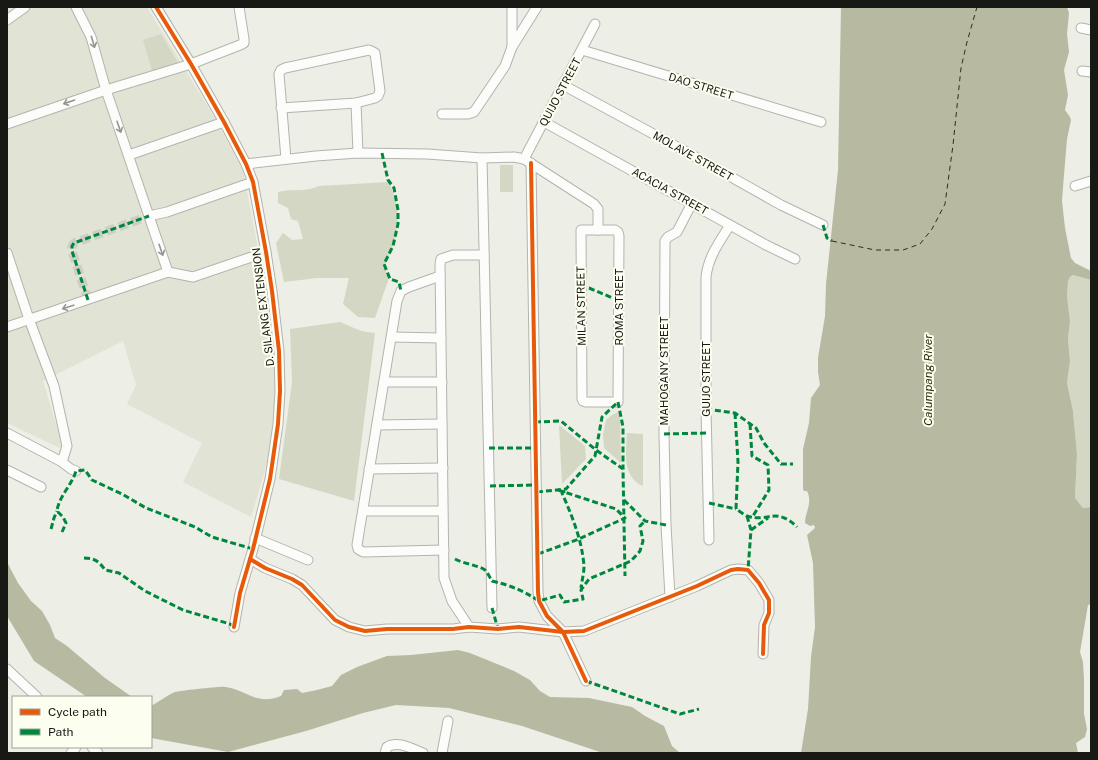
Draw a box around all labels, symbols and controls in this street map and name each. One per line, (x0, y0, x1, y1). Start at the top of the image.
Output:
one-way arrow (90, 36, 97, 49)
street label: QUIJO STREET (537, 55, 583, 128)
street label: DAO STREET (667, 70, 735, 102)
one-way arrow (63, 99, 75, 107)
one-way arrow (115, 120, 123, 132)
street label: MOLAVE STREET (651, 129, 735, 183)
street label: ACACIA STREET (630, 165, 711, 217)
one-way arrow (157, 243, 165, 255)
street label: D. SILANG EXTENSION (250, 247, 276, 367)
street label: MILAN STREET (574, 266, 588, 346)
street label: ROMA STREET (613, 268, 625, 346)
one-way arrow (62, 304, 75, 311)
street label: MAHOGANY STREET (658, 316, 670, 426)
water label: Calumpang River (921, 334, 935, 426)
street label: GUIJO STREET (700, 341, 712, 417)
legend (12, 696, 152, 748)
text: Cycle path (48, 705, 107, 719)
text: Path (48, 725, 74, 739)

